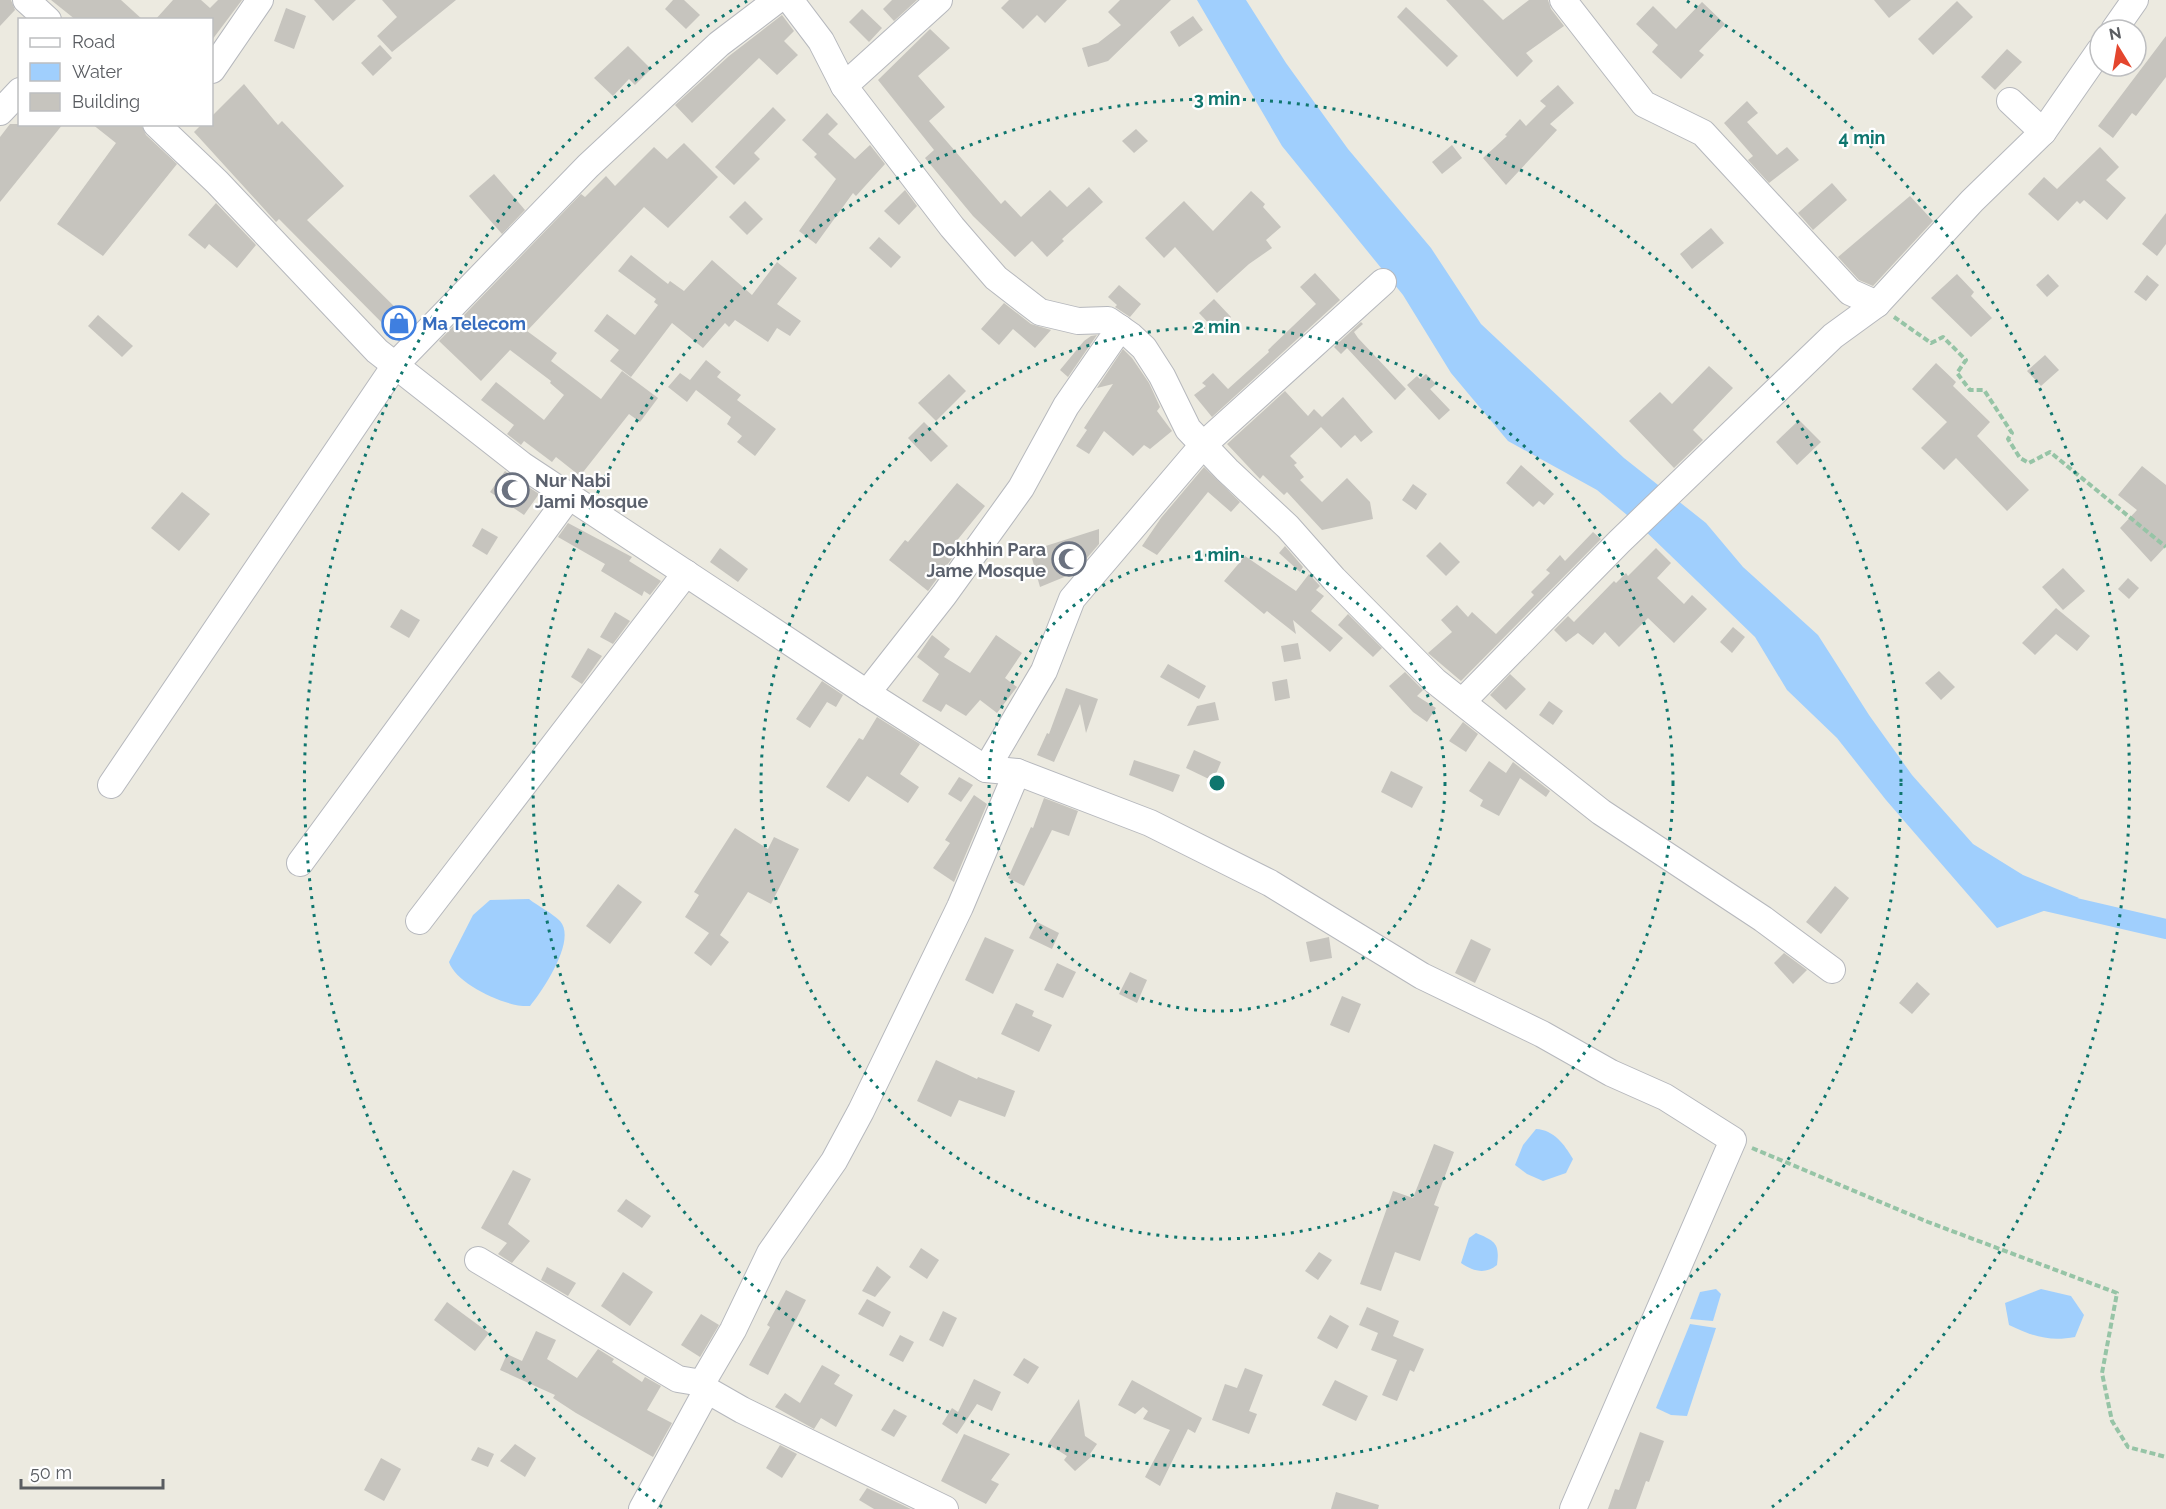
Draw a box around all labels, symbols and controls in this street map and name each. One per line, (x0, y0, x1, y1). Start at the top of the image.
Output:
legend (18, 18, 213, 126)
north arrow (2088, 18, 2148, 78)
text: N (2107, 23, 2123, 44)
text: Road (72, 31, 115, 52)
text: Water (72, 61, 123, 82)
text: 3 min (1194, 88, 1240, 109)
text: Building (72, 91, 140, 112)
text: 4 min (1839, 127, 1885, 148)
shop icon: Ma Telecom (381, 305, 417, 341)
place label: Ma Telecom (422, 313, 526, 334)
text: 2 min (1194, 316, 1240, 337)
place label: Nur Nabi Jami Mosque (535, 470, 648, 512)
mosque icon: Nur Nabi Jami Mosque (494, 472, 530, 508)
place label: Dokhhin Para Jame Mosque (927, 539, 1046, 581)
mosque icon: Dokhhin Para Jame Mosque (1051, 541, 1087, 577)
text: 1 min (1194, 544, 1240, 565)
centre of rings (1207, 773, 1227, 793)
scale bar (21, 1452, 164, 1490)
text: 50 m (30, 1462, 72, 1483)

